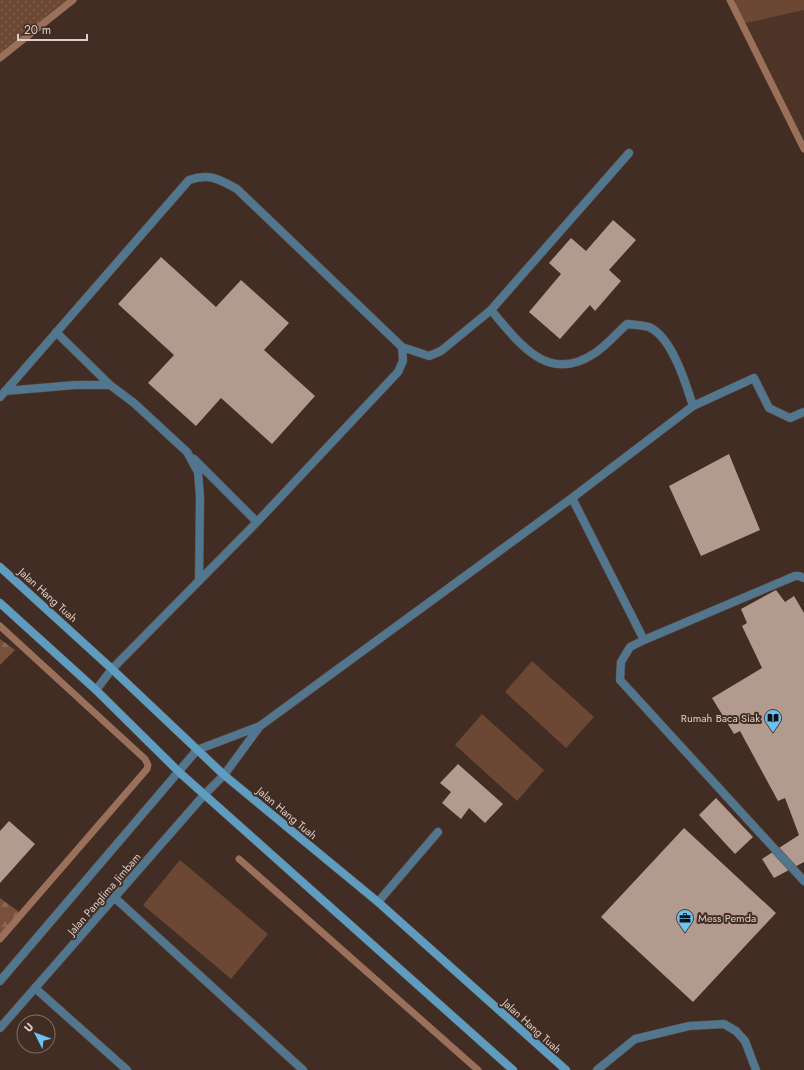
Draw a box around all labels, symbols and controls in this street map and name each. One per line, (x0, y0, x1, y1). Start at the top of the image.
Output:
scale bar (18, 16, 87, 42)
text: 20 m (24, 21, 51, 39)
street label: Jalan Hang Tuah (14, 563, 81, 626)
library icon: Rumah Baca Siak (763, 708, 783, 733)
place label: Rumah Baca Siak (681, 710, 760, 726)
street label: Jalan Hang Tuah (252, 782, 321, 843)
street label: Jalan Panglima Jimbam (62, 849, 144, 940)
office icon: Mess Pemda (675, 908, 695, 933)
place label: Mess Pemda (698, 910, 756, 926)
street label: Jalan Hang Tuah (498, 994, 565, 1057)
north arrow (16, 1014, 56, 1054)
text: U (20, 1019, 37, 1036)

